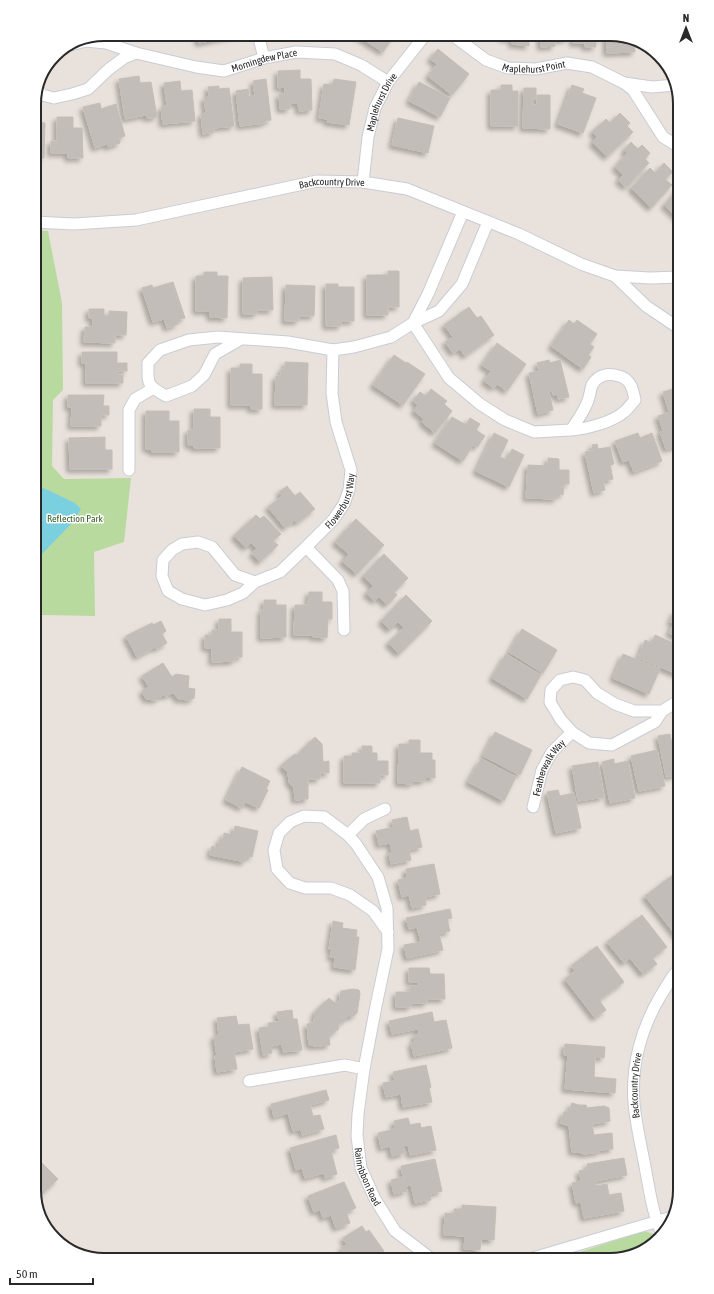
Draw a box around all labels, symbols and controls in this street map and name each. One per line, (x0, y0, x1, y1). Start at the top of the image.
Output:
north arrow (666, 8, 706, 48)
text: N (683, 12, 689, 24)
street label: Morningdew Place (230, 47, 298, 74)
street label: Maplehurst Point (501, 58, 566, 75)
street label: Maplehurst Drive (365, 70, 399, 132)
street label: Backcountry Drive (298, 176, 365, 191)
street label: Flowerburst Way (323, 473, 357, 531)
park label: Reflection Park (47, 513, 104, 524)
street label: Featherwalk Way (531, 737, 567, 797)
street label: Backcountry Drive (629, 1051, 644, 1119)
street label: Rainribbon Road (352, 1147, 383, 1208)
scale bar (10, 1260, 93, 1286)
text: 50 m (16, 1267, 38, 1281)

